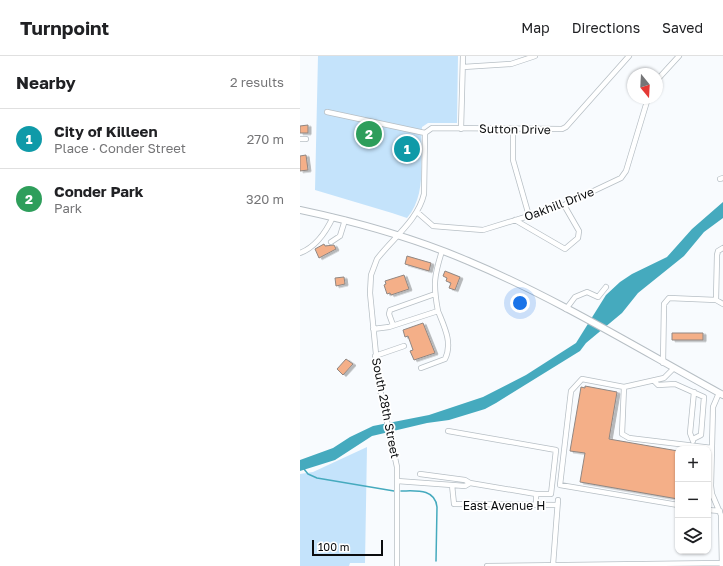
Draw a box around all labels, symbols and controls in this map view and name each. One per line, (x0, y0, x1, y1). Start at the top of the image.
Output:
text: Turnpoint (20, 16, 109, 39)
text: Map (521, 19, 550, 36)
text: Directions (572, 19, 640, 36)
text: Saved (662, 19, 703, 36)
north arrow (627, 68, 663, 104)
text: Nearby (16, 72, 76, 93)
text: 2 results (230, 74, 284, 90)
pin: 2 (356, 119, 382, 149)
street label: Sutton Drive (479, 121, 551, 137)
text: City of Killeen (54, 122, 158, 140)
text: 1 (26, 131, 32, 147)
text: 270 m (247, 131, 284, 147)
pin: 1 (394, 134, 420, 164)
text: Place · Conder Street (54, 140, 186, 156)
text: Conder Park (54, 182, 143, 200)
street label: Oakhill Drive (522, 184, 596, 224)
text: 2 (25, 191, 33, 207)
text: 320 m (246, 191, 284, 207)
text: Park (54, 200, 82, 216)
your location (510, 293, 530, 313)
street label: South 28th Street (369, 356, 403, 460)
map controls (675, 446, 711, 554)
button: + (675, 446, 711, 482)
button: − (675, 482, 711, 518)
street label: East Avenue H (463, 498, 545, 513)
button: layers (675, 518, 711, 554)
scale bar (312, 538, 383, 557)
text: 100 m (318, 540, 349, 553)

